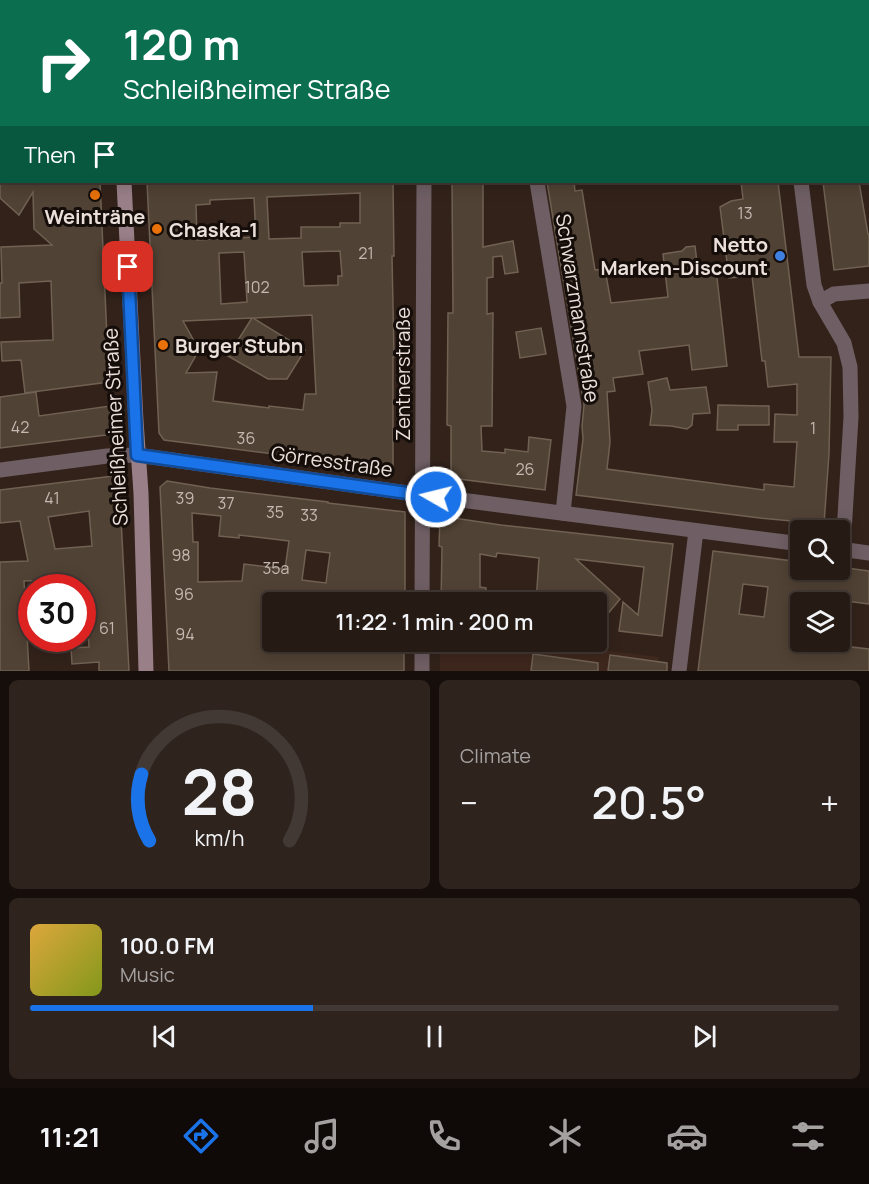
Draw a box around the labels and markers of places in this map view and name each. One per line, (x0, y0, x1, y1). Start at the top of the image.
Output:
marker: Weinträne (88, 188, 102, 202)
place label: Weinträne (45, 203, 145, 230)
place label: Chaska-1 (169, 216, 258, 243)
marker: Chaska-1 (150, 222, 164, 236)
place label: Netto Marken-Discount (600, 231, 768, 281)
pin (102, 241, 153, 292)
marker: Netto Marken-Discount (773, 249, 787, 263)
place label: Burger Stubn (175, 332, 303, 359)
marker: Burger Stubn (156, 338, 170, 352)

